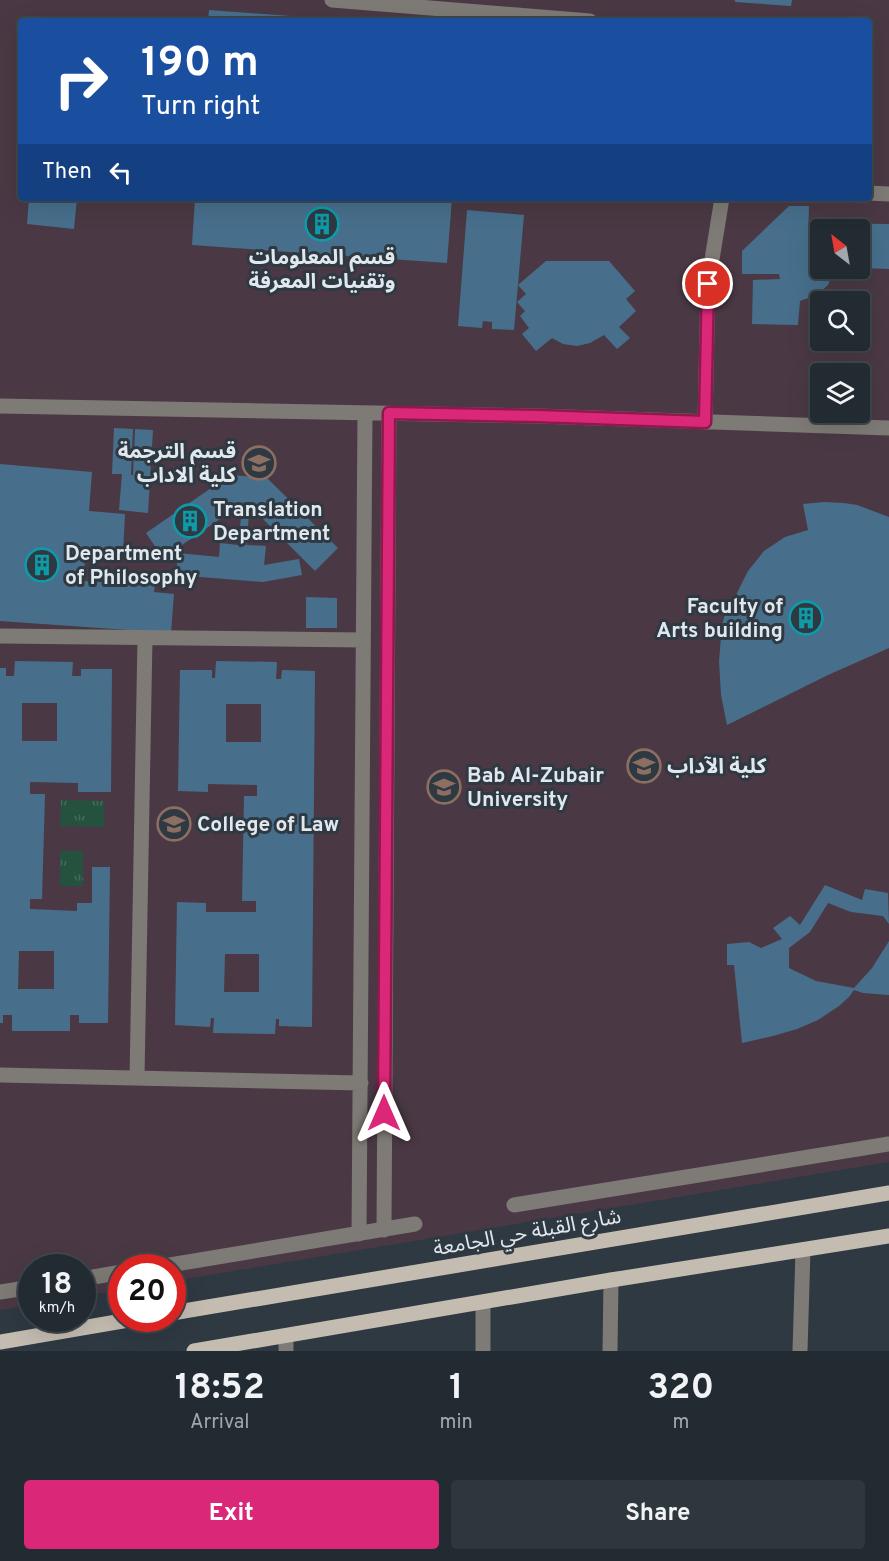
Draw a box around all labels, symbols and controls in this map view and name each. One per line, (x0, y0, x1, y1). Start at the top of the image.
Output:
text: 190 m (141, 38, 259, 91)
icon: right (42, 42, 120, 120)
text: Turn right (141, 90, 260, 124)
icon: left (104, 156, 137, 189)
text: Then (42, 159, 92, 186)
building icon: قسم المعلومات وتقنيات المعرفة (304, 206, 340, 242)
north arrow (810, 219, 870, 279)
map controls (810, 219, 870, 423)
place label: قسم المعلومات وتقنيات المعرفة (249, 245, 395, 296)
pin (682, 258, 733, 309)
icon: arrive (691, 267, 724, 300)
button: search (810, 291, 870, 351)
button: layers (810, 363, 870, 423)
place label: قسم الترجمة كلية الاداب (118, 439, 236, 490)
school or university icon: قسم الترجمة كلية الاداب (241, 445, 277, 481)
place label: Translation Department (213, 497, 330, 548)
building icon: Translation Department (172, 503, 208, 539)
place label: Department of Philosophy (65, 541, 197, 592)
building icon: Department of Philosophy (24, 547, 60, 583)
place label: Faculty of Arts building (656, 594, 783, 645)
building icon: Faculty of Arts building (788, 600, 824, 636)
school or university icon: كلية الآداب (626, 748, 662, 784)
place label: كلية الآداب (667, 754, 767, 781)
place label: Bab Al-Zubair University (467, 763, 604, 814)
school or university icon: Bab Al-Zubair University (426, 769, 462, 805)
school or university icon: College of Law (156, 806, 192, 842)
place label: College of Law (197, 812, 339, 839)
position arrow (352, 1081, 416, 1145)
street label: شارع القبلة حي الجامعة (431, 1204, 623, 1264)
speed limit sign: 20 (108, 1254, 186, 1332)
text: 18 (42, 1267, 72, 1304)
text: km/h (39, 1299, 75, 1318)
text: 18:52 (175, 1366, 265, 1412)
text: 1 (449, 1366, 463, 1412)
text: 320 (648, 1366, 714, 1412)
text: Arrival (190, 1410, 250, 1436)
text: min (439, 1410, 473, 1436)
text: m (672, 1410, 689, 1436)
button: Exit (24, 1480, 439, 1549)
button: Share (451, 1480, 865, 1549)

